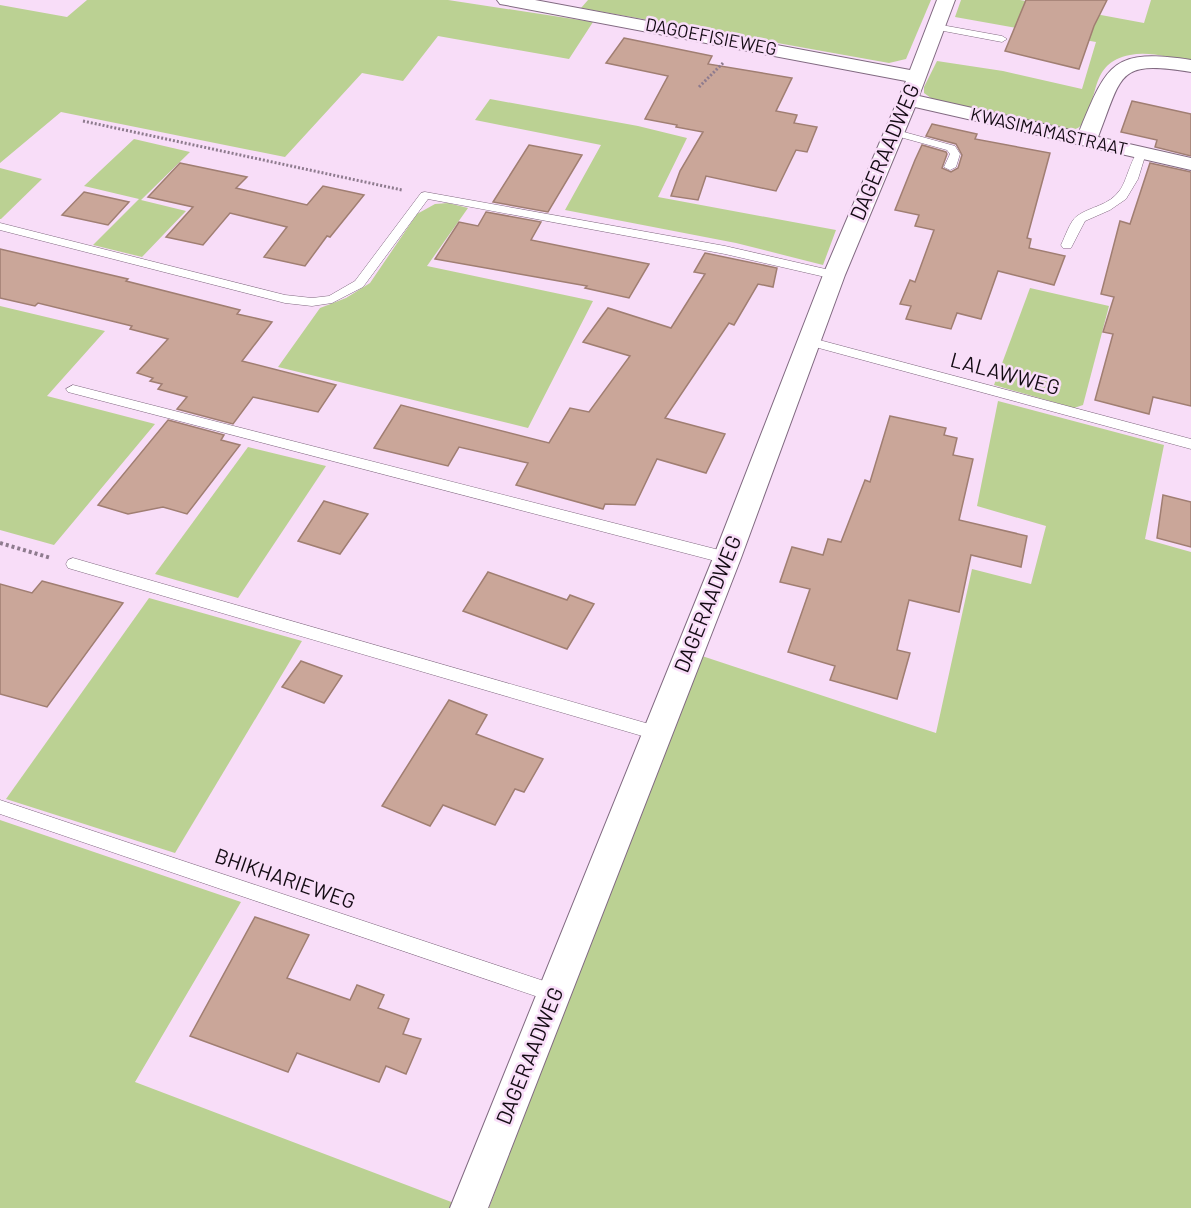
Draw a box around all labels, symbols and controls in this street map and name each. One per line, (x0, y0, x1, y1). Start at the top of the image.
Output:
street label: DAGOEFISIEWEG (644, 13, 779, 60)
street label: DAGERAADWEG (844, 79, 924, 223)
street label: KWASIMAMASTRAAT (969, 102, 1130, 160)
street label: LALAWWEG (948, 346, 1063, 399)
street label: DAGERAADWEG (668, 531, 746, 676)
street label: BHIKHARIEWEG (212, 842, 359, 913)
street label: DAGERAADWEG (490, 983, 568, 1128)

